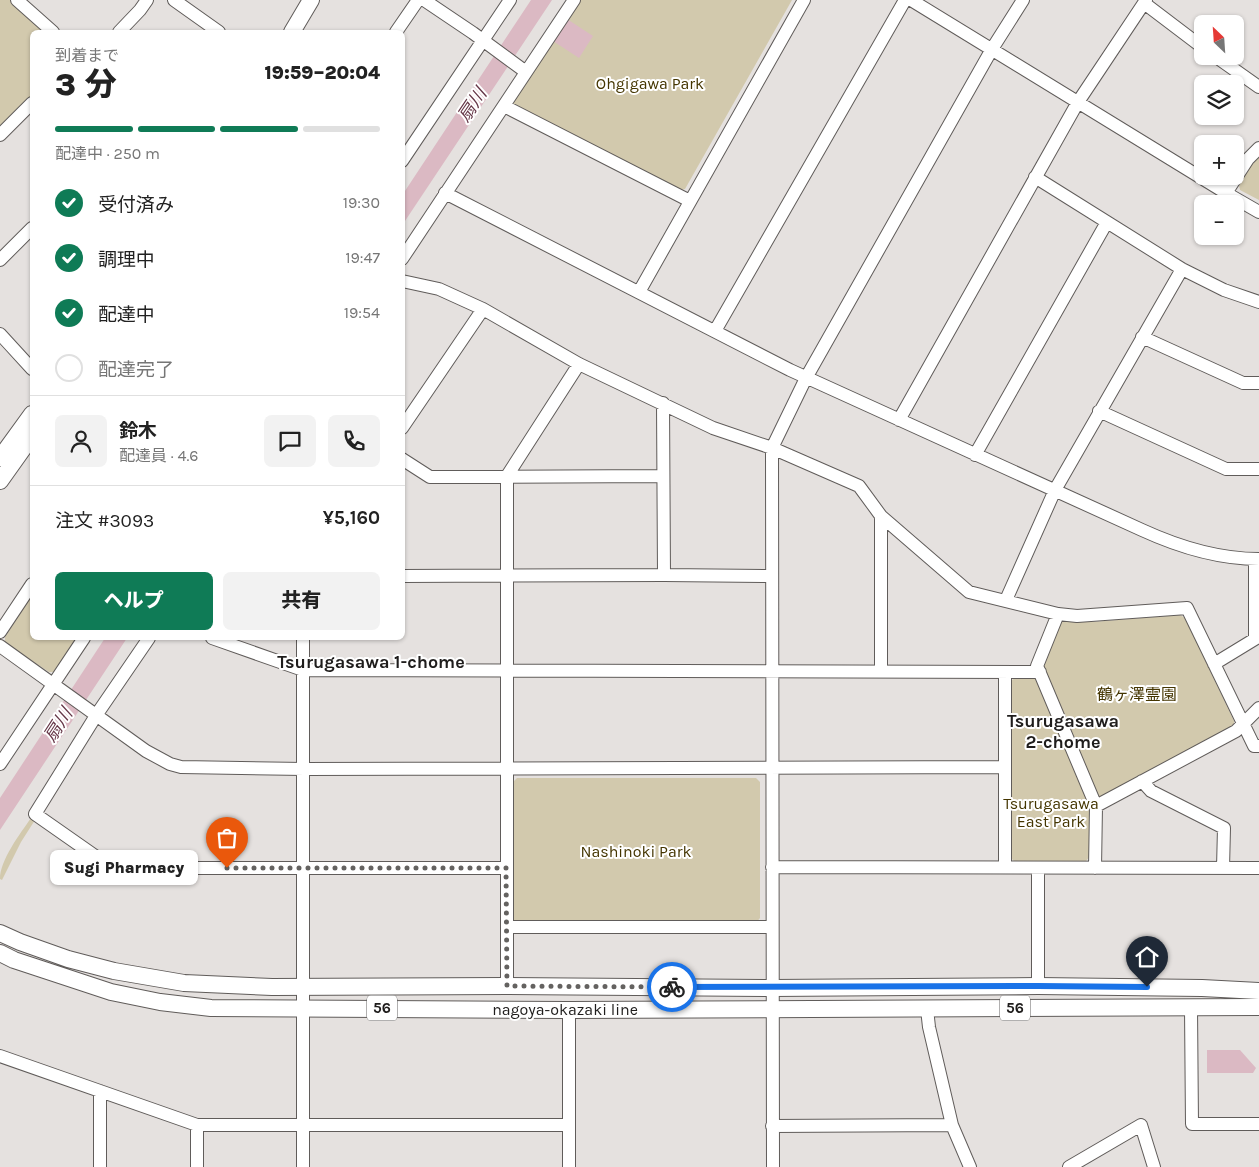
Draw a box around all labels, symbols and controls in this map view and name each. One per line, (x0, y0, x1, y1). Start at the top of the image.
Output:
north arrow (1194, 15, 1244, 65)
map controls (1194, 15, 1244, 245)
text: 到着まで (55, 46, 119, 65)
text: 19:59–20:04 (264, 62, 380, 84)
text: 3 分 (55, 66, 117, 103)
park label: Ohgigawa Park (596, 74, 704, 93)
button: layers (1194, 75, 1244, 125)
water label: 扇川 (453, 82, 492, 126)
button: + (1194, 135, 1244, 185)
text: 配達中 · 250 m (55, 144, 160, 163)
icon: check (55, 189, 83, 217)
text: 19:30 (343, 193, 380, 212)
text: 受付済み (98, 194, 174, 216)
button: − (1194, 195, 1244, 245)
icon: check (55, 244, 83, 272)
text: 19:47 (345, 248, 380, 267)
text: 調理中 (98, 249, 155, 271)
icon: check (55, 299, 83, 327)
text: 19:54 (344, 303, 380, 322)
text: 配達中 (98, 304, 155, 326)
text: 配達完了 (98, 359, 174, 381)
button: person (55, 415, 107, 467)
button: chat (264, 415, 316, 467)
button: phone (328, 415, 380, 467)
text: 鈴木 (119, 420, 157, 442)
text: 配達員 · 4.6 (119, 446, 198, 465)
text: ¥5,160 (323, 507, 380, 529)
text: 注文 #3093 (55, 510, 154, 532)
button: ヘルプ (55, 572, 213, 630)
button: 共有 (223, 572, 380, 630)
district label: Tsurugasawa 1-chome (277, 651, 465, 673)
park label: 鶴ヶ澤霊園 (1097, 685, 1177, 704)
water label: 扇川 (39, 702, 78, 746)
district label: Tsurugasawa 2-chome (1007, 710, 1119, 753)
park label: Tsurugasawa East Park (1003, 794, 1099, 831)
pin (206, 817, 248, 868)
icon: bag (213, 824, 241, 852)
park label: Nashinoki Park (580, 842, 692, 861)
callout: Sugi Pharmacy (49, 850, 197, 886)
text: Sugi Pharmacy (64, 858, 184, 877)
pin (1126, 936, 1168, 987)
icon: home (1133, 943, 1161, 971)
courier (647, 962, 697, 1012)
icon: bike (658, 973, 686, 1001)
road number: 56 (367, 996, 397, 1020)
road number: 56 (1000, 996, 1030, 1020)
street label: nagoya-okazaki line (492, 1000, 638, 1019)

